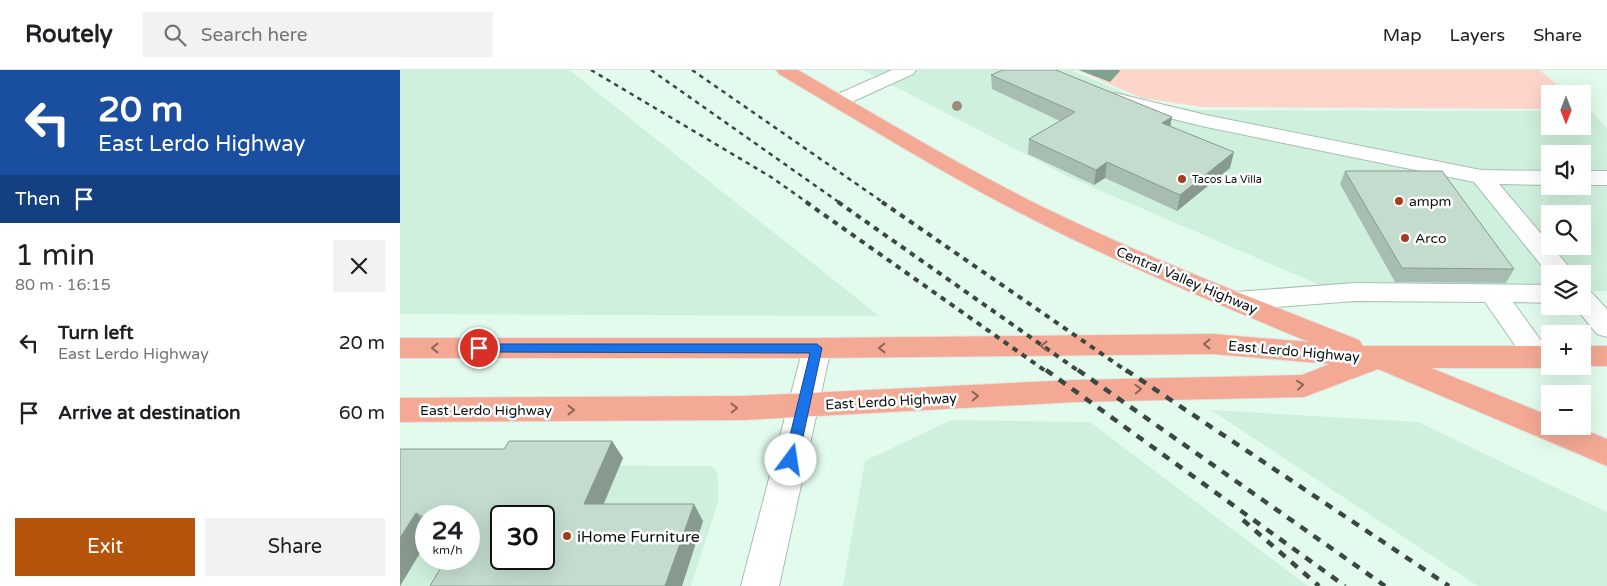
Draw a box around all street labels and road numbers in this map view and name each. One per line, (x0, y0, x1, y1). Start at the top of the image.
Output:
street label: Central Valley Highway (1114, 243, 1260, 318)
street label: East Lerdo Highway (1228, 337, 1361, 366)
street label: East Lerdo Highway (825, 390, 958, 413)
street label: East Lerdo Highway (420, 402, 552, 419)

